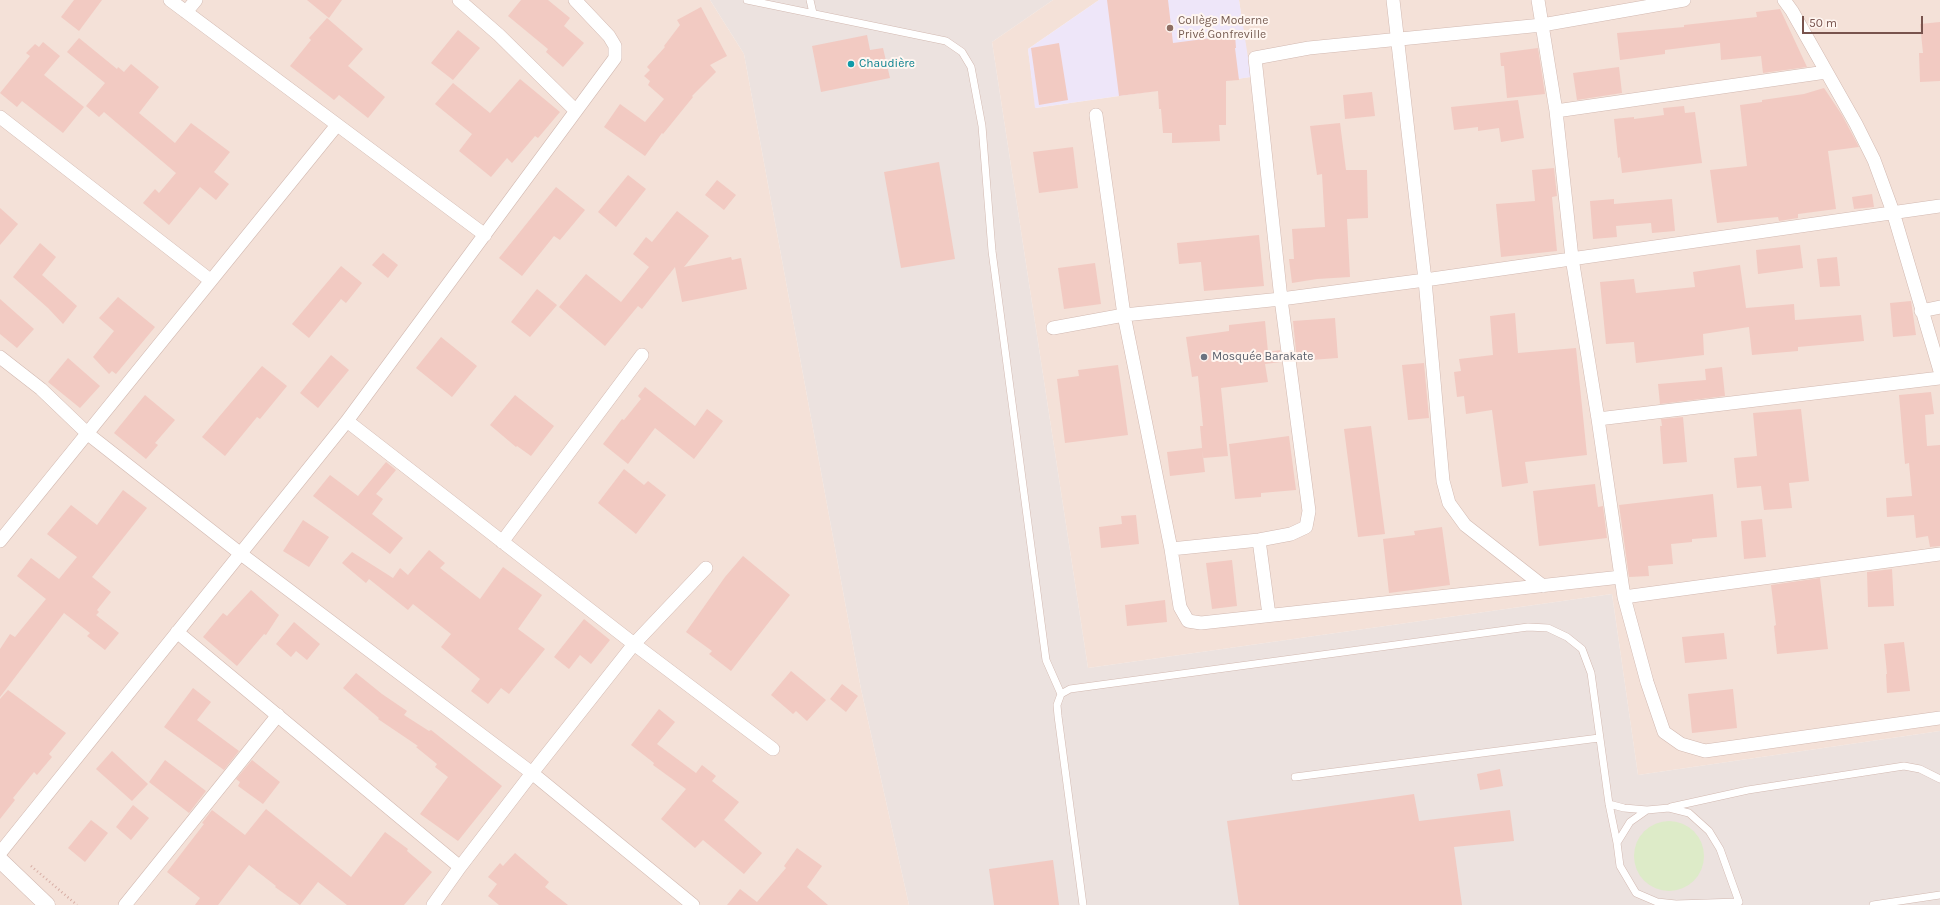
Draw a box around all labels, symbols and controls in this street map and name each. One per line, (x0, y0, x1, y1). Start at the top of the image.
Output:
scale bar (1804, 8, 1925, 34)
place label: Collège Moderne Privé Gonfreville (1178, 14, 1268, 42)
text: 50 m (1809, 16, 1837, 30)
marker: Collège Moderne Privé Gonfreville (1165, 23, 1175, 33)
place label: Chaudière (859, 57, 915, 71)
marker: Chaudière (846, 59, 856, 69)
place label: Mosquée Barakate (1212, 350, 1314, 364)
marker: Mosquée Barakate (1199, 352, 1209, 362)

